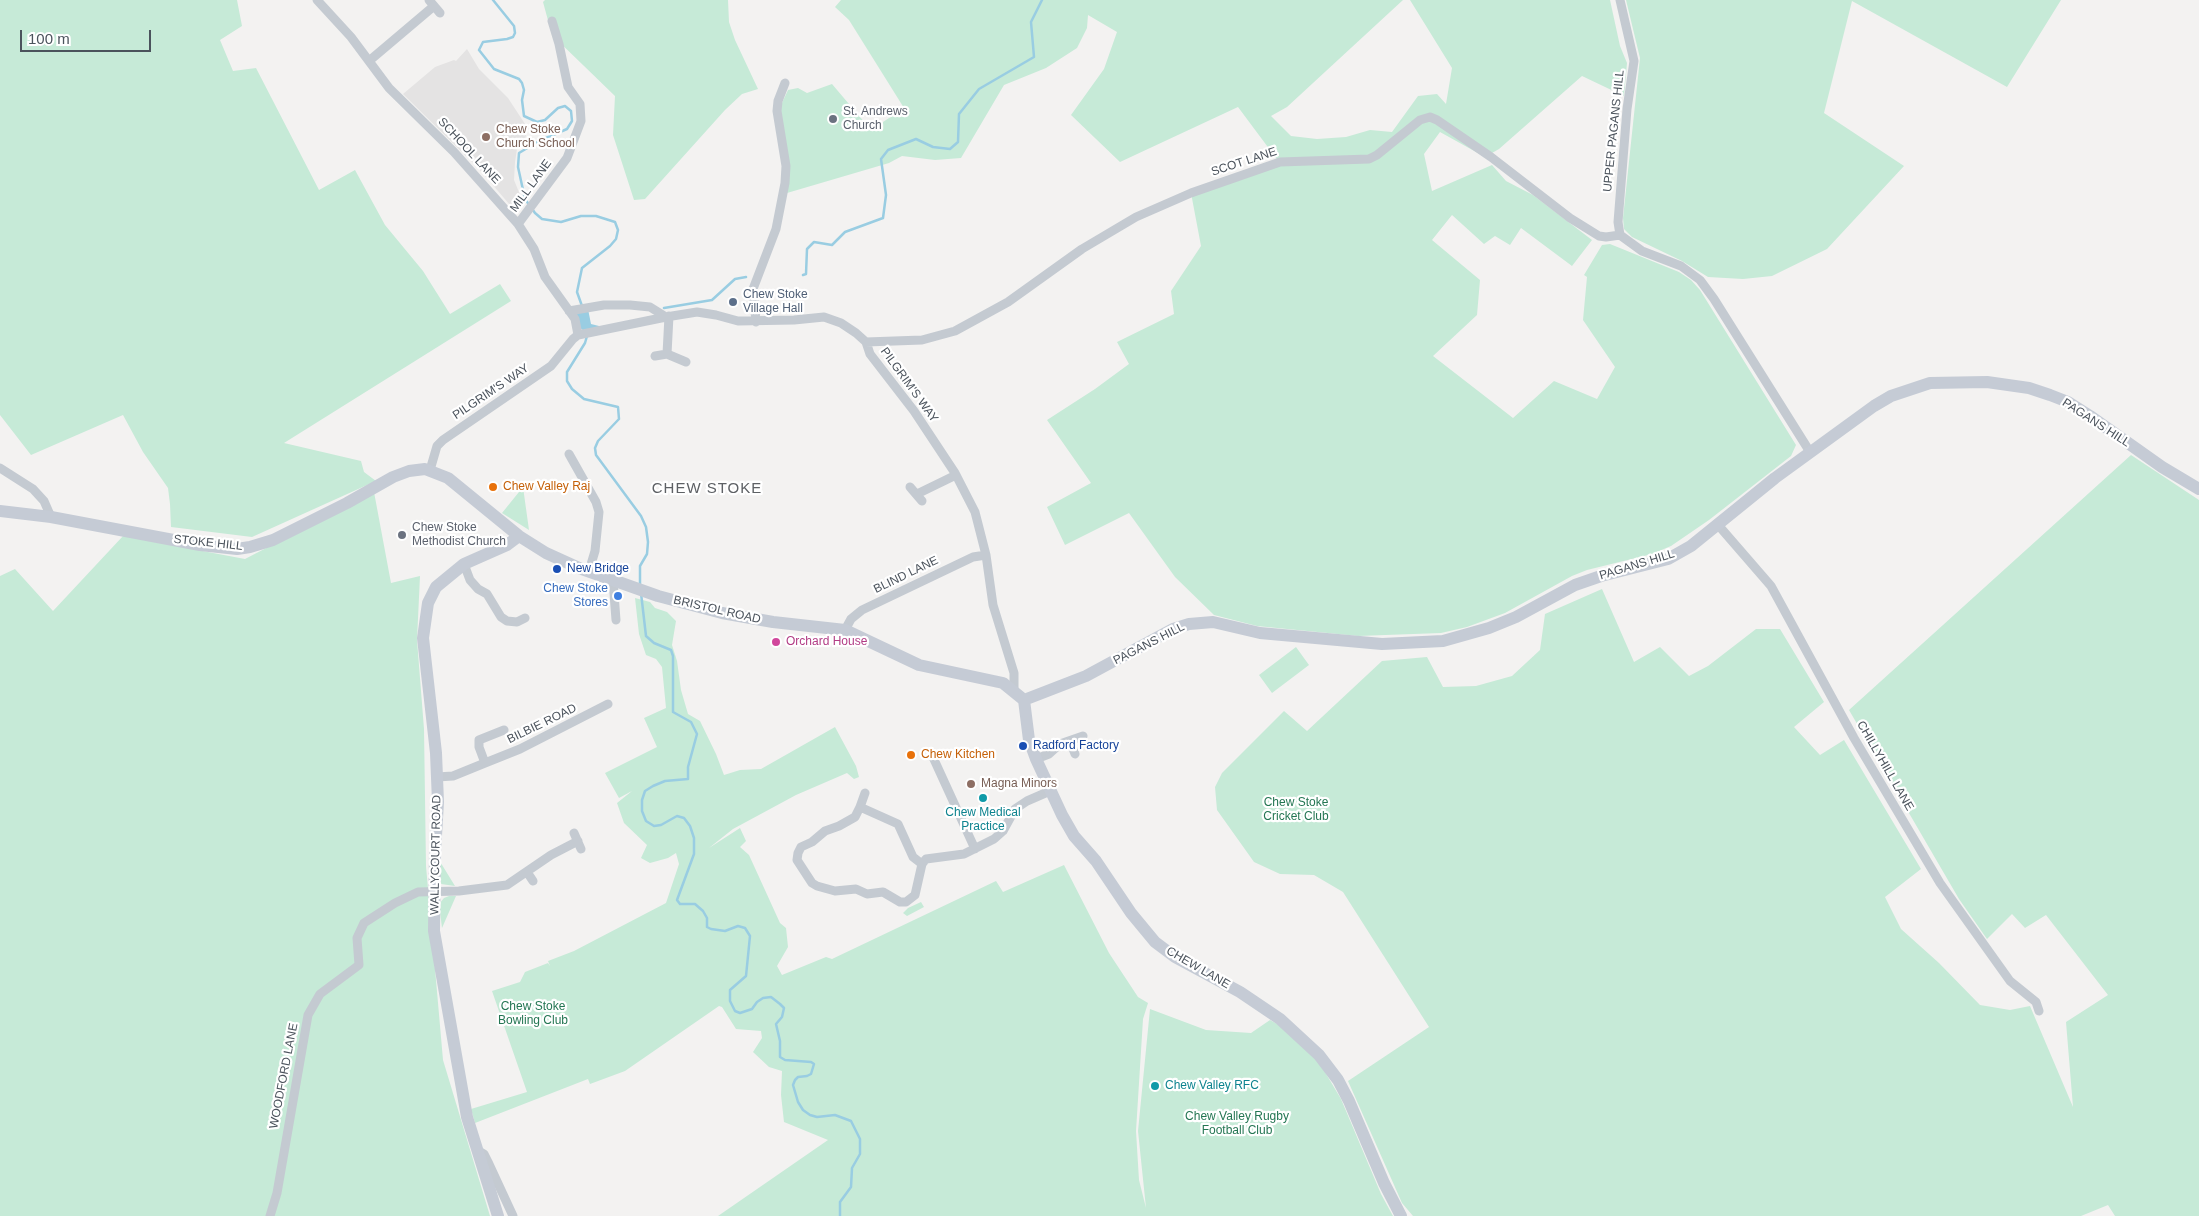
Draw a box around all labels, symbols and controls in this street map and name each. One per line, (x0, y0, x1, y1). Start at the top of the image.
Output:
scale bar (22, 20, 154, 52)
text: 100 m (28, 30, 70, 47)
street label: UPPER PAGANS HILL (1600, 69, 1628, 193)
place label: St. Andrews Church (843, 105, 908, 133)
marker: St. Andrews Church (827, 113, 839, 125)
street label: SCHOOL LANE (435, 115, 503, 187)
place label: Chew Stoke Church School (496, 123, 575, 151)
marker: Chew Stoke Church School (480, 131, 492, 143)
street label: SCOT LANE (1209, 145, 1279, 179)
street label: MILL LANE (507, 157, 555, 215)
place label: Chew Stoke Village Hall (743, 288, 808, 316)
marker: Chew Stoke Village Hall (727, 296, 739, 308)
street label: PILGRIM'S WAY (877, 345, 941, 425)
street label: PILGRIM'S WAY (450, 361, 532, 423)
street label: PAGANS HILL (2059, 396, 2133, 450)
place label: Chew Valley Raj (503, 480, 590, 494)
district label: CHEW STOKE (650, 480, 764, 498)
marker: Chew Valley Raj (487, 481, 499, 493)
place label: Chew Stoke Methodist Church (412, 521, 506, 549)
marker: Chew Stoke Methodist Church (396, 529, 408, 541)
street label: STOKE HILL (173, 532, 243, 554)
street label: PAGANS HILL (1598, 547, 1676, 583)
street label: BLIND LANE (871, 553, 941, 597)
place label: New Bridge (567, 562, 629, 576)
marker: New Bridge (551, 563, 563, 575)
place label: Chew Stoke Stores (543, 582, 608, 610)
marker: Chew Stoke Stores (612, 590, 624, 602)
street label: BRISTOL ROAD (672, 593, 762, 627)
street label: PAGANS HILL (1111, 620, 1187, 668)
place label: Orchard House (786, 635, 867, 649)
marker: Orchard House (770, 636, 782, 648)
street label: BILBIE ROAD (505, 701, 579, 747)
street label: CHILLYHILL LANE (1853, 719, 1917, 813)
place label: Radford Factory (1033, 739, 1119, 753)
marker: Radford Factory (1017, 740, 1029, 752)
place label: Chew Kitchen (921, 748, 995, 762)
marker: Chew Kitchen (905, 749, 917, 761)
place label: Magna Minors (981, 777, 1057, 791)
marker: Magna Minors (965, 778, 977, 790)
marker: Chew Medical Practice (977, 792, 989, 804)
street label: WALLYCOURT ROAD (428, 795, 444, 915)
park label: Chew Stoke Cricket Club (1263, 796, 1329, 824)
place label: Chew Medical Practice (945, 806, 1021, 834)
street label: CHEW LANE (1164, 944, 1232, 992)
park label: Chew Stoke Bowling Club (498, 1000, 568, 1028)
street label: WOODFORD LANE (267, 1022, 301, 1130)
place label: Chew Valley RFC (1165, 1079, 1259, 1093)
marker: Chew Valley RFC (1149, 1080, 1161, 1092)
park label: Chew Valley Rugby Football Club (1185, 1110, 1289, 1138)

